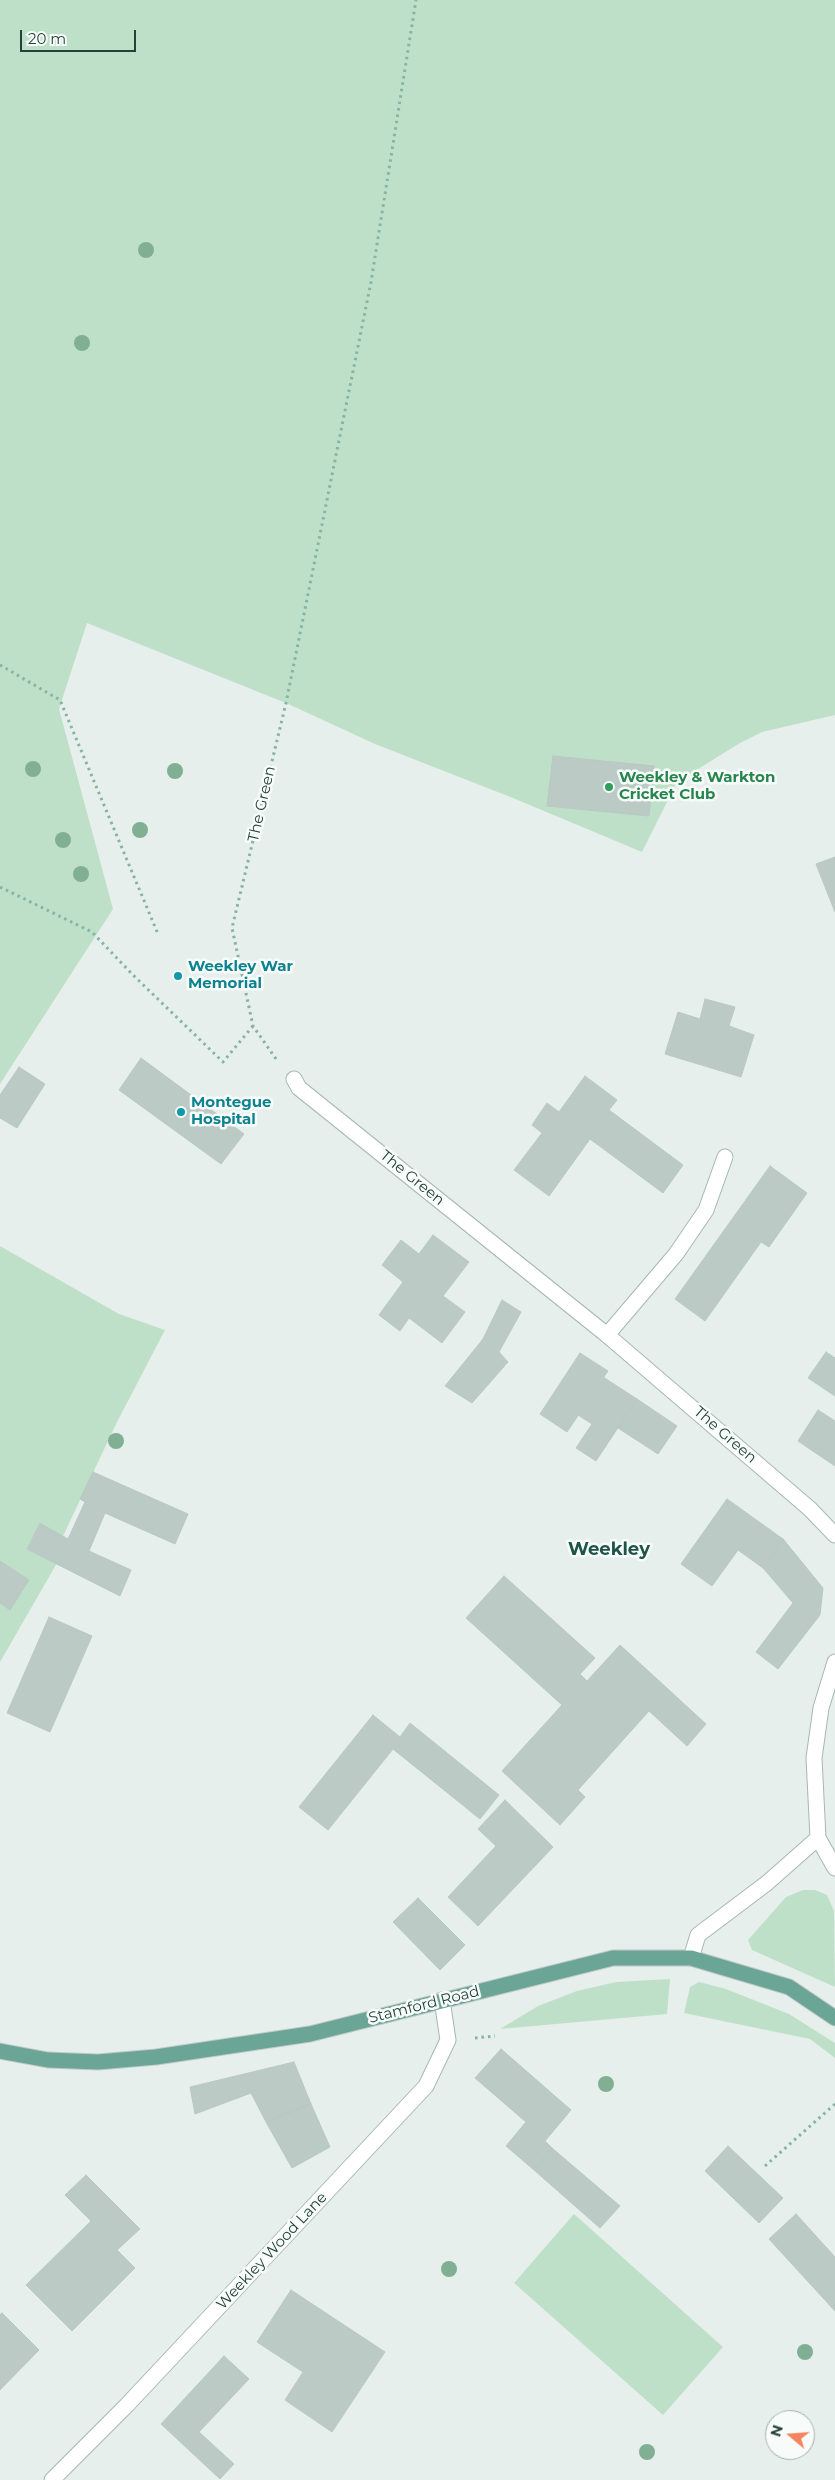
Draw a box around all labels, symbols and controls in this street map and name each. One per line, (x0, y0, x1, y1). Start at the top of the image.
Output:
scale bar (22, 20, 139, 52)
text: 20 m (28, 29, 66, 48)
street label: The Green (245, 764, 279, 844)
place label: Weekley & Warkton Cricket Club (619, 769, 775, 804)
marker: Weekley & Warkton Cricket Club (603, 781, 615, 793)
place label: Weekley War Memorial (188, 958, 293, 993)
marker: Weekley War Memorial (172, 970, 184, 982)
place label: Montegue Hospital (191, 1094, 272, 1129)
marker: Montegue Hospital (175, 1106, 187, 1118)
street label: The Green (376, 1147, 448, 1209)
street label: The Green (690, 1403, 760, 1467)
district label: Weekley (568, 1539, 650, 1561)
street label: Stamford Road (367, 1983, 481, 2027)
street label: Weekley Wood Lane (213, 2189, 331, 2313)
north arrow (765, 2410, 815, 2460)
text: N (766, 2423, 787, 2439)

